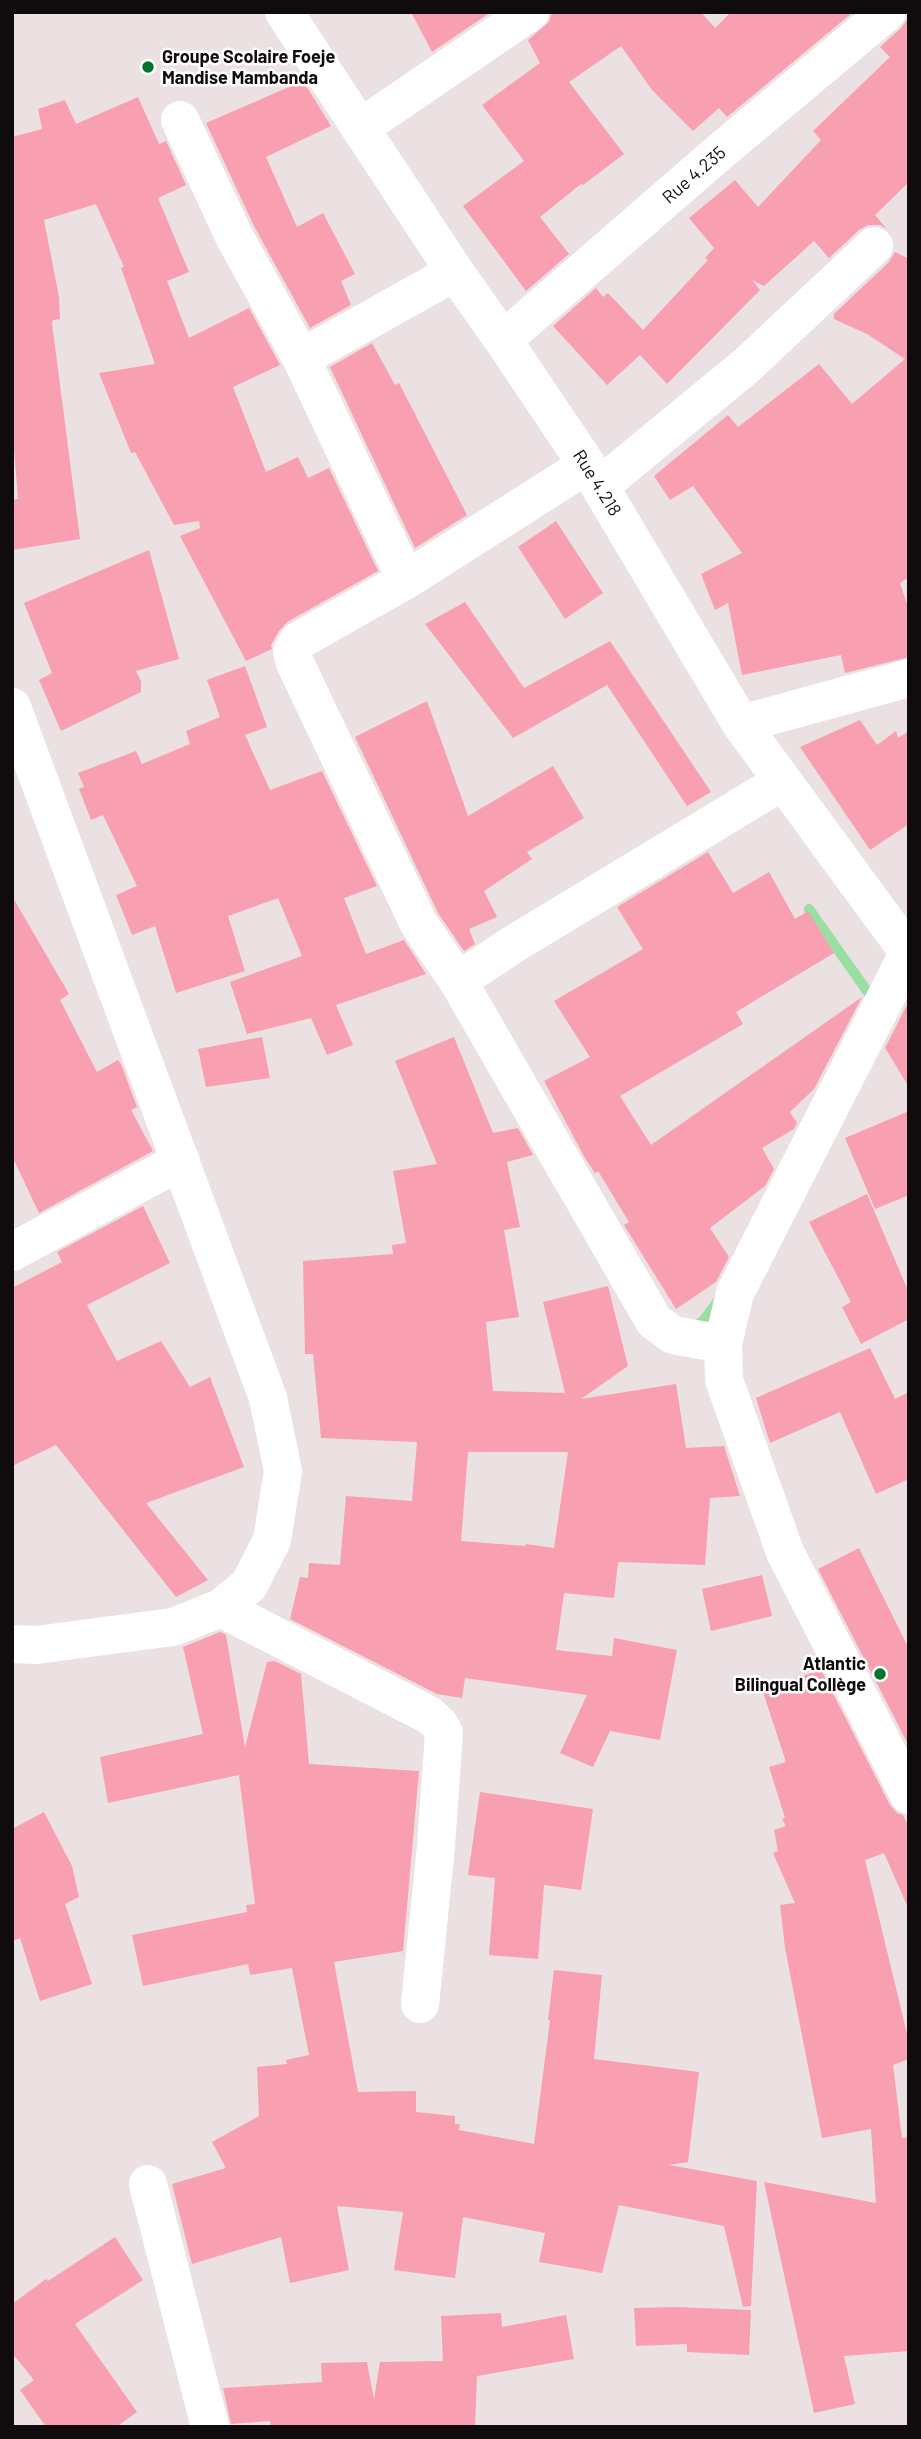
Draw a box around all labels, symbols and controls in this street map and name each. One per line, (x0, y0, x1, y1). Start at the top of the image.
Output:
place label: Groupe Scolaire Foeje Mandise Mambanda (162, 46, 335, 88)
marker: Groupe Scolaire Foeje Mandise Mambanda (140, 59, 156, 75)
street label: Rue 4.235 (658, 142, 730, 208)
street label: Rue 4.218 (568, 446, 626, 520)
place label: Atlantic Bilingual Collège (735, 1653, 866, 1696)
marker: Atlantic Bilingual Collège (872, 1666, 888, 1682)

